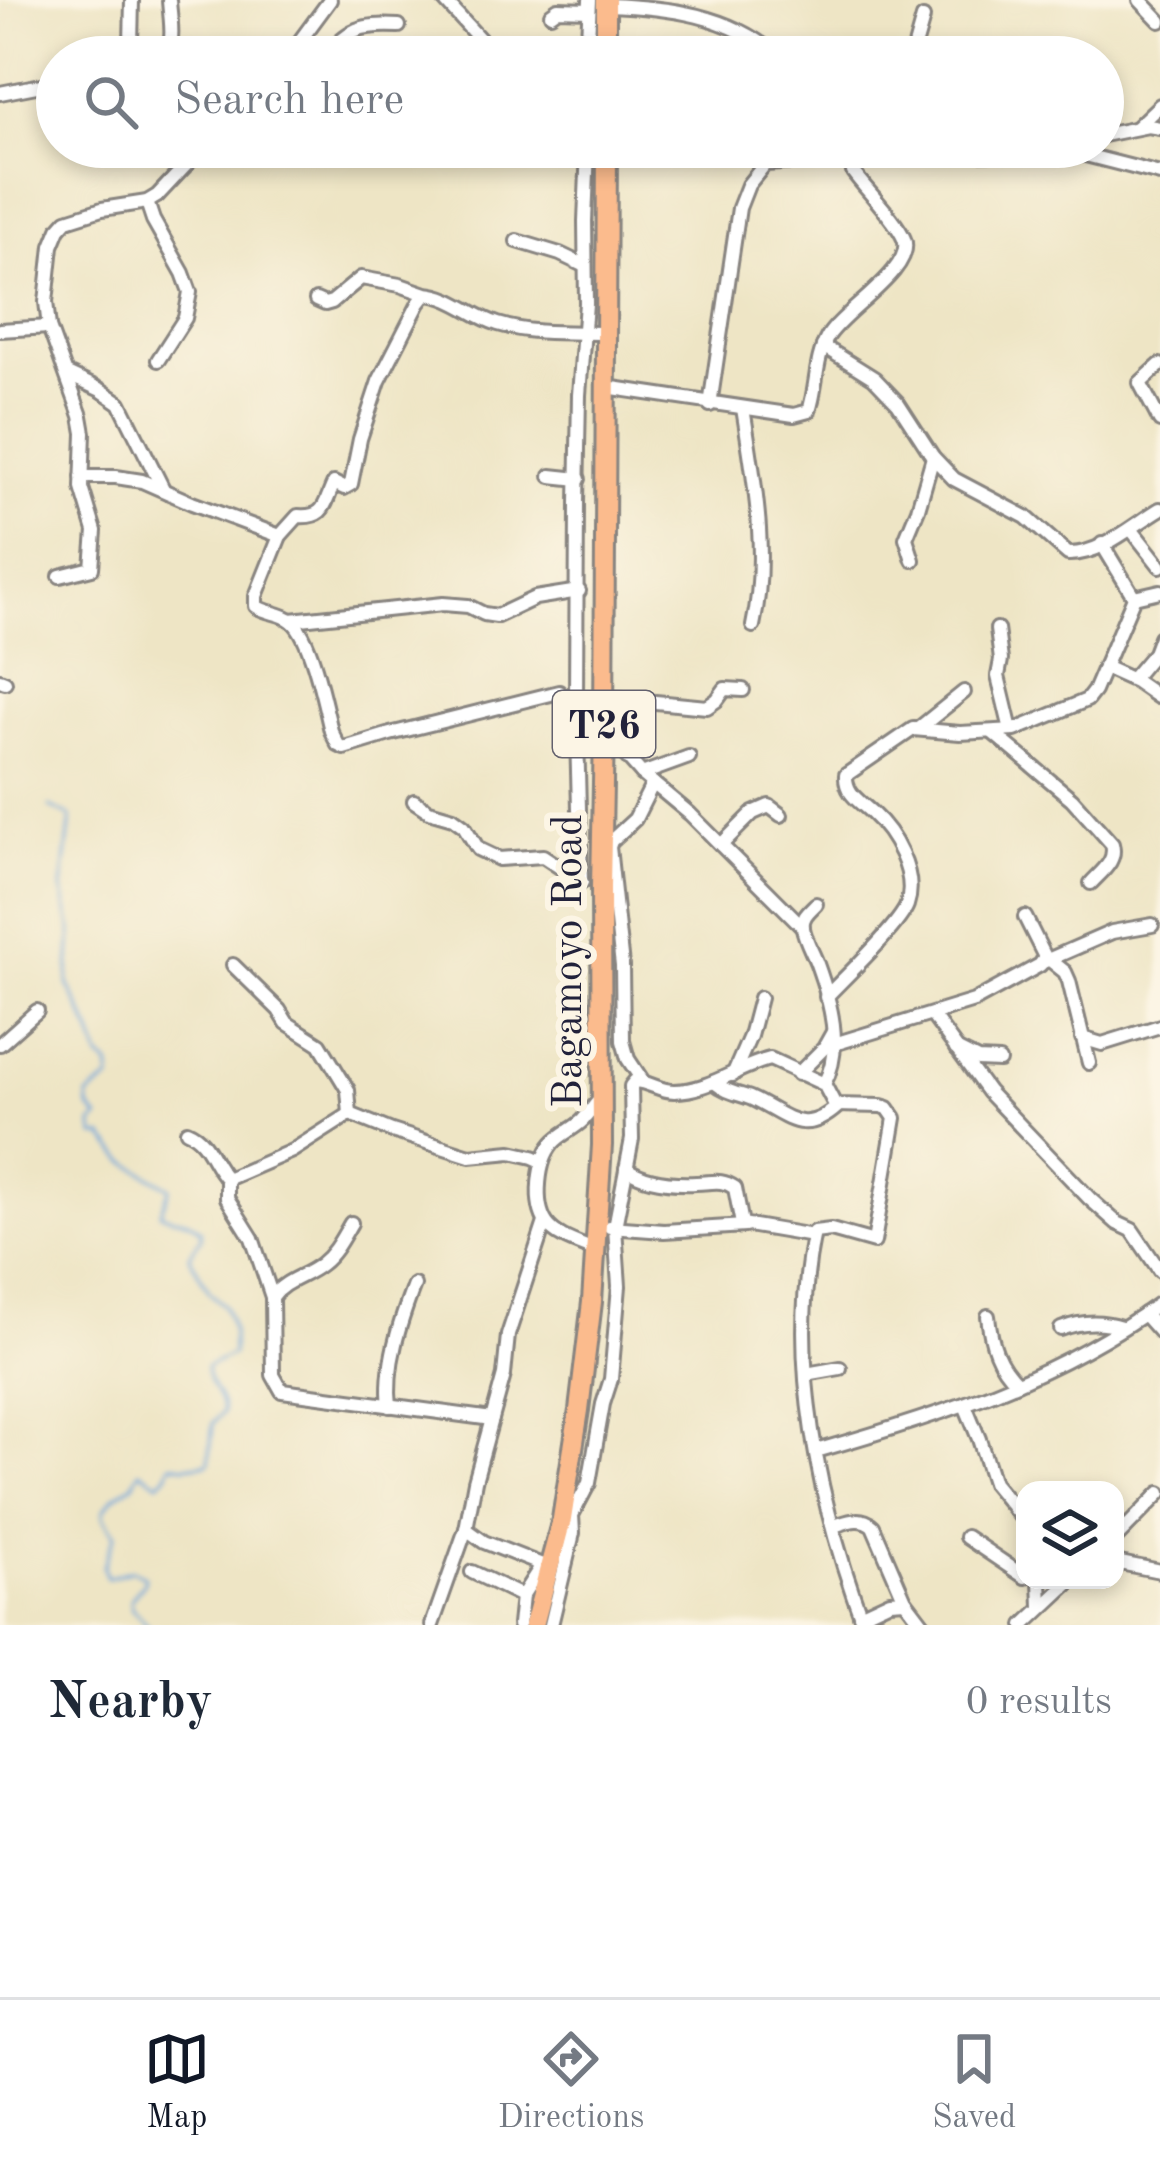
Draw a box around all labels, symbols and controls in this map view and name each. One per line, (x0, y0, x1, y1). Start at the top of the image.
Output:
search box (36, 36, 1124, 168)
icon: search (78, 69, 144, 135)
text: Search here (174, 79, 404, 124)
road number: T26 (553, 691, 655, 757)
street label: Bagamoyo Road (549, 814, 591, 1108)
map controls (1016, 1481, 1124, 1589)
button: layers (1016, 1481, 1124, 1589)
text: Nearby (48, 1678, 213, 1729)
text: 0 results (966, 1683, 1112, 1722)
tab: Map (144, 2026, 210, 2139)
tab: Directions (498, 2026, 644, 2139)
tab: Saved (932, 2026, 1016, 2139)

